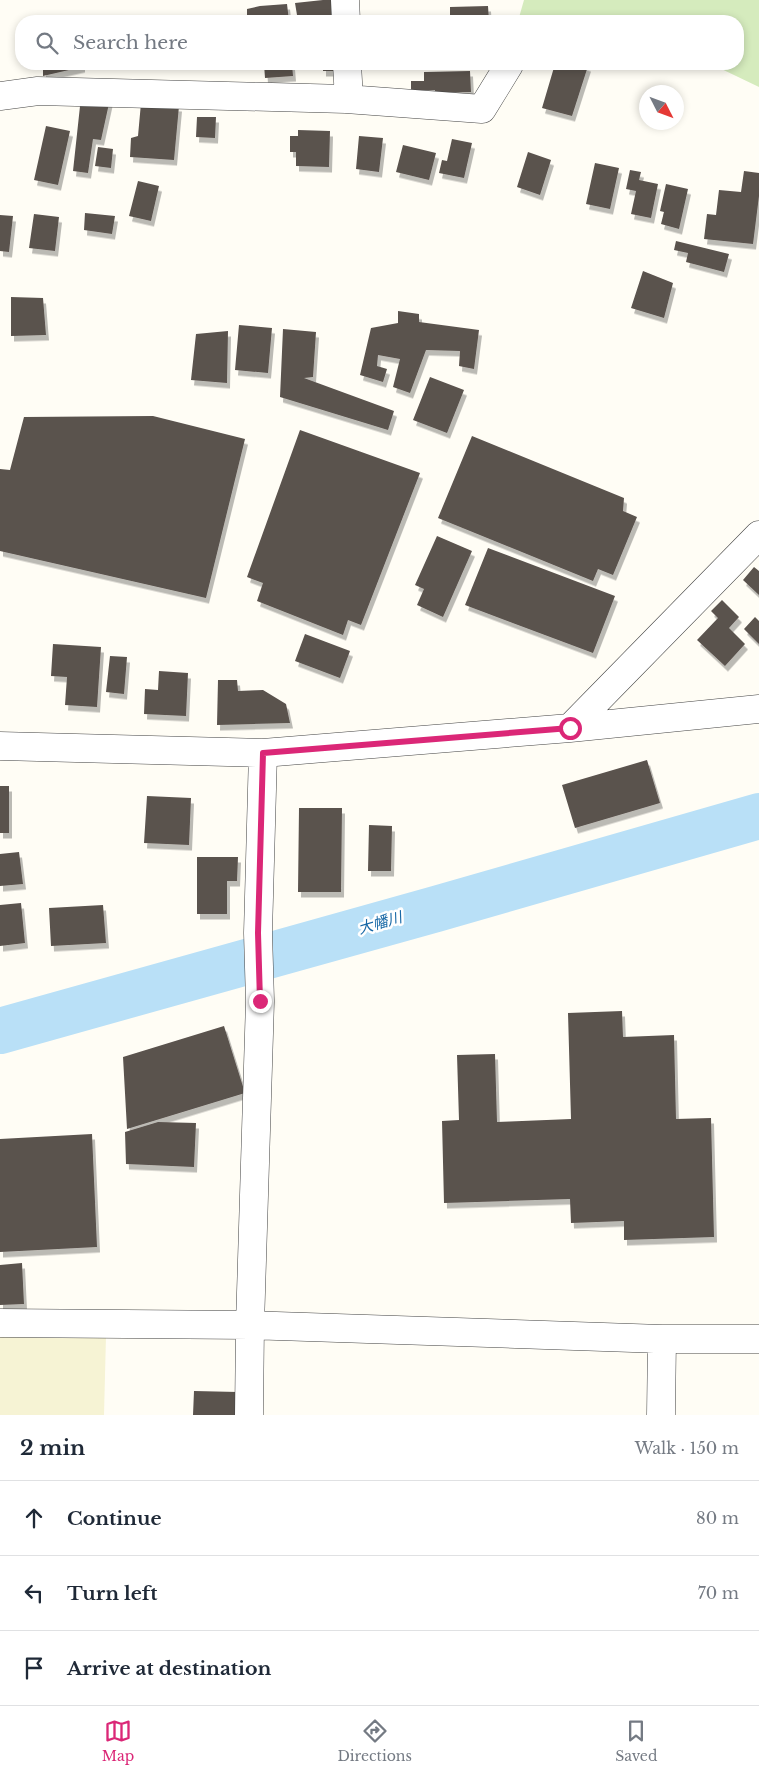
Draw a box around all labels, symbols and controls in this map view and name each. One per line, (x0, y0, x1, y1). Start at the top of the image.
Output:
search box (15, 15, 744, 70)
icon: search (33, 29, 61, 57)
text: Search here (73, 31, 188, 54)
north arrow (639, 85, 684, 130)
route start (559, 717, 582, 740)
water label: 大幡川 (356, 907, 406, 938)
route end (249, 990, 272, 1013)
text: 2 min (20, 1435, 85, 1461)
text: Walk · 150 m (635, 1438, 739, 1458)
icon: ahead (20, 1504, 48, 1532)
text: Continue (67, 1507, 162, 1530)
text: 80 m (696, 1508, 739, 1528)
icon: left (20, 1579, 48, 1607)
text: Turn left (67, 1582, 158, 1605)
text: 70 m (698, 1583, 739, 1603)
icon: arrive (20, 1654, 48, 1682)
text: Arrive at destination (67, 1657, 271, 1680)
tab: Map (102, 1717, 134, 1765)
tab: Directions (337, 1717, 412, 1765)
tab: Saved (615, 1717, 657, 1765)

